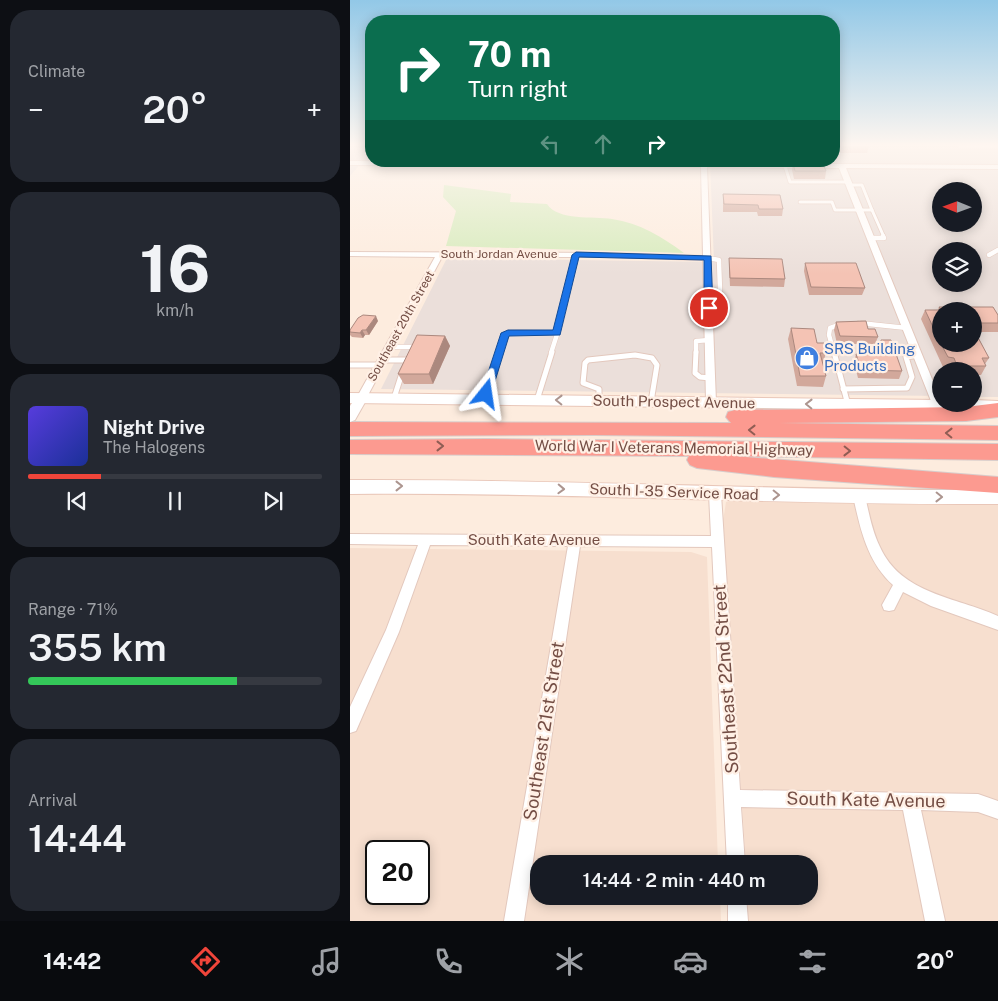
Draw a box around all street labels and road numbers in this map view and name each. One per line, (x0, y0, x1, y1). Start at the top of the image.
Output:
street label: South Jordan Avenue (440, 247, 558, 261)
street label: Southeast 20th Street (365, 268, 437, 384)
street label: South Prospect Avenue (592, 392, 756, 411)
street label: World War I Veterans Memorial Highway (535, 437, 813, 458)
street label: South I-35 Service Road (589, 480, 759, 503)
street label: South Kate Avenue (468, 531, 600, 548)
street label: Southeast 22nd Street (708, 584, 743, 774)
street label: Southeast 21st Street (519, 640, 568, 822)
street label: South Kate Avenue (786, 788, 946, 811)

